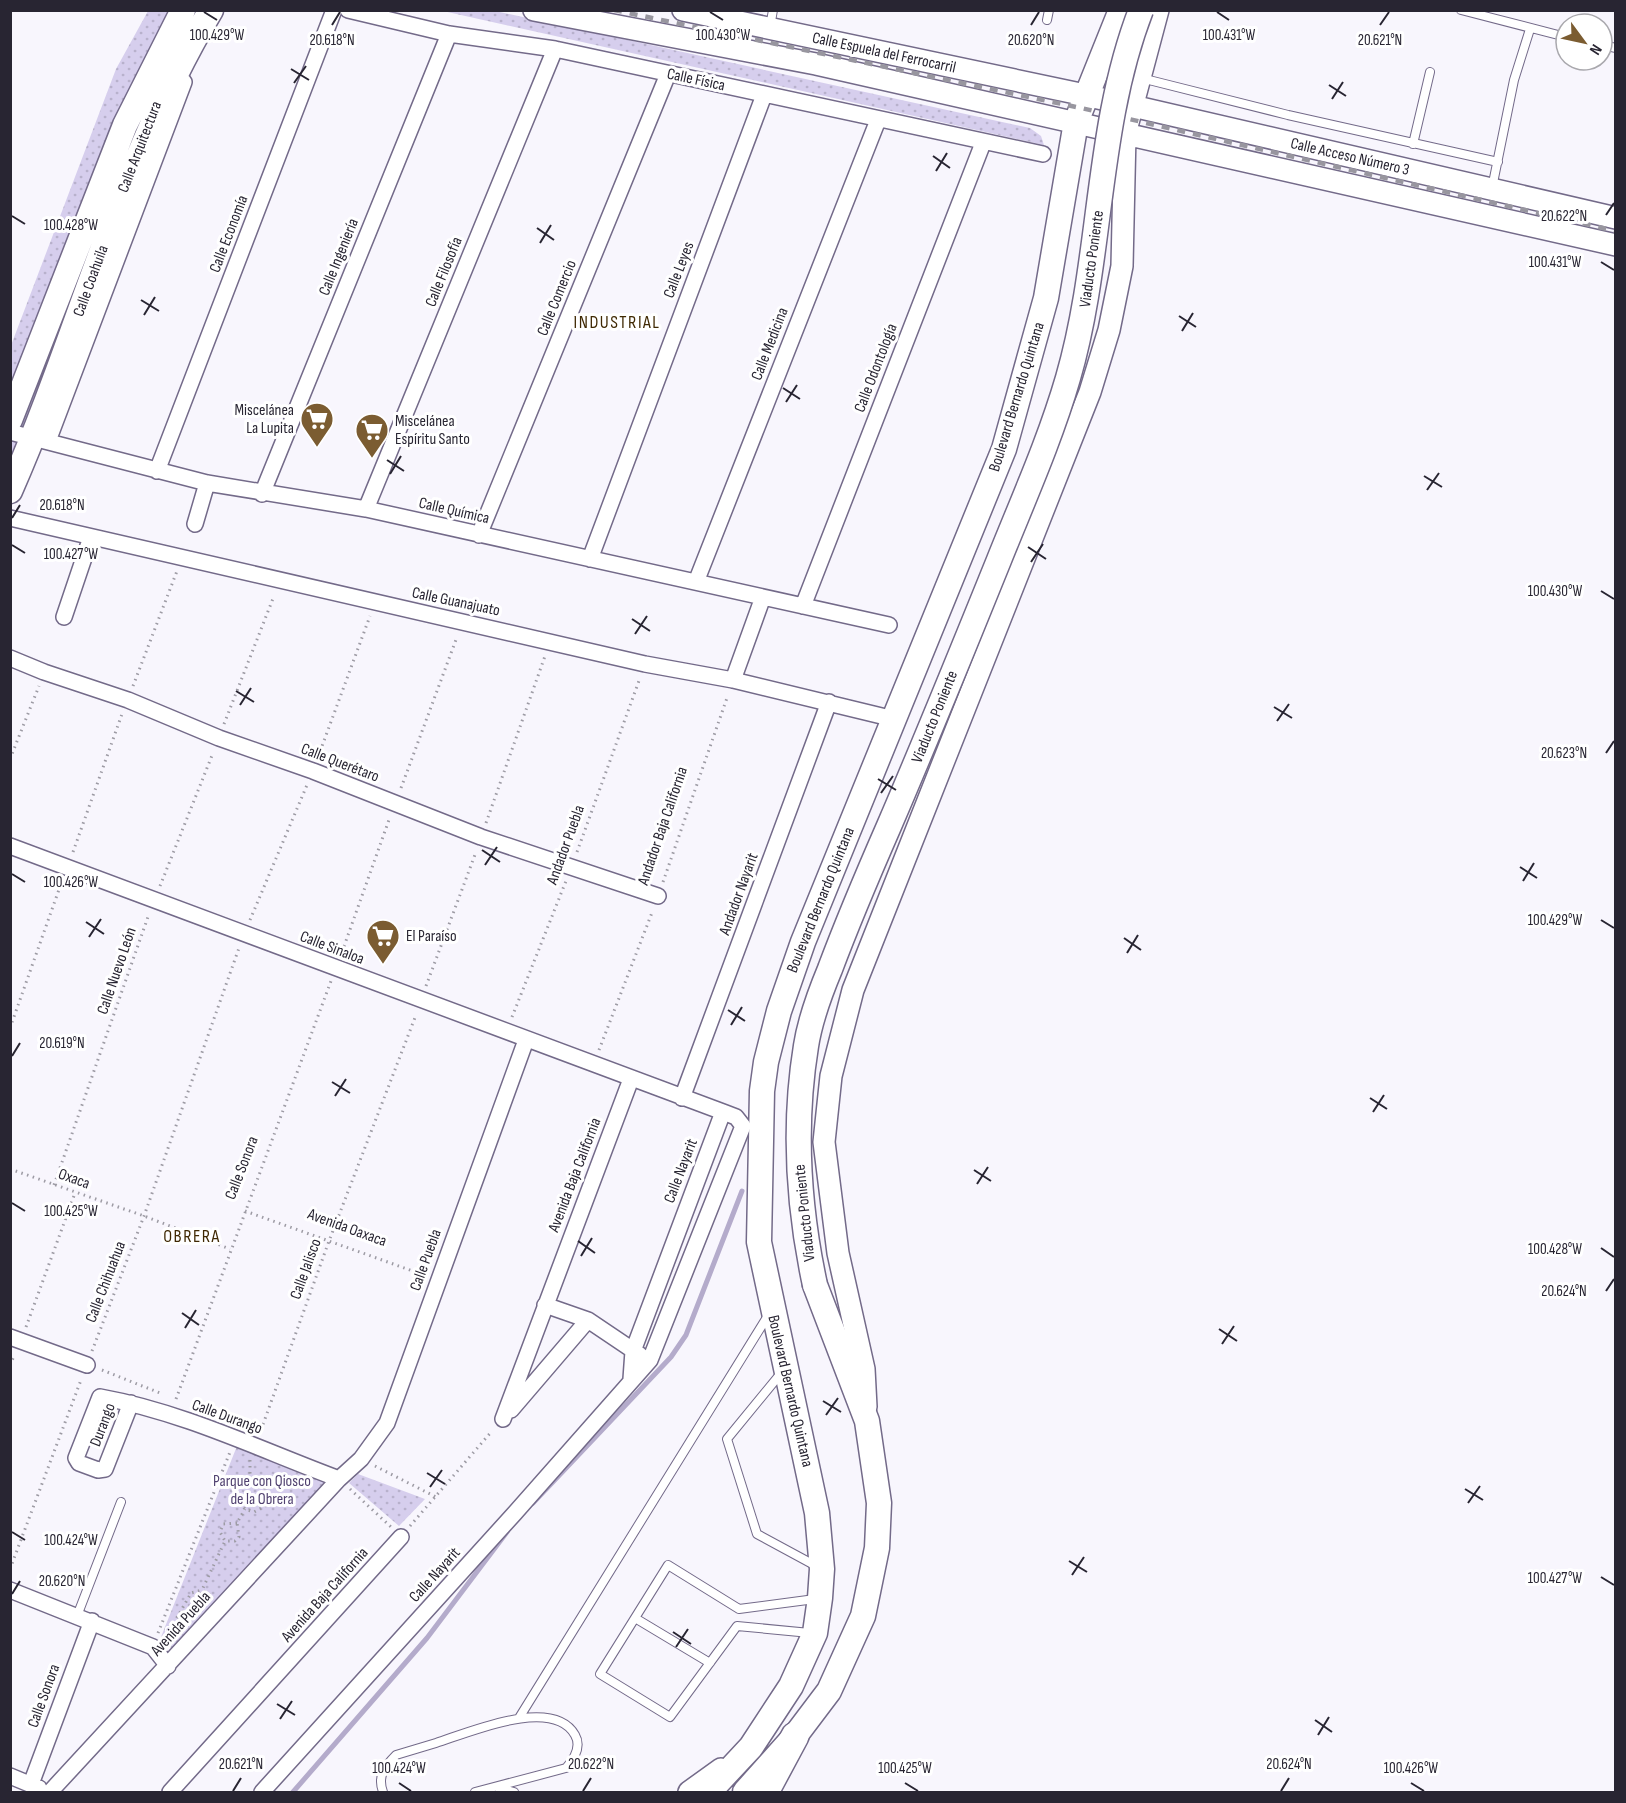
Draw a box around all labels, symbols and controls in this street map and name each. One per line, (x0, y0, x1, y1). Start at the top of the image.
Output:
north arrow (1554, 12, 1614, 72)
text: 100.429°W (190, 26, 244, 45)
text: 100.430°W (696, 26, 750, 45)
text: 100.431°W (1203, 26, 1255, 45)
street label: Calle Espuela del Ferrocarril (810, 28, 958, 78)
text: 20.618°N (309, 31, 355, 50)
text: 20.620°N (1008, 31, 1054, 50)
text: 20.621°N (1358, 31, 1402, 50)
text: N (1585, 41, 1606, 58)
street label: Calle Física (665, 65, 727, 95)
street label: Calle Arquitectura (114, 99, 166, 195)
street label: Calle Acceso Número 3 (1289, 134, 1411, 180)
street label: Calle Economía (206, 193, 252, 275)
text: 20.622°N (1541, 207, 1587, 226)
street label: Viaducto Poniente (1076, 209, 1108, 309)
text: 100.428°W (44, 216, 98, 235)
street label: Calle Ingeniería (315, 216, 363, 298)
street label: Calle Filosofía (421, 234, 467, 310)
street label: Calle Leyes (660, 239, 699, 301)
street label: Calle Coahuila (69, 243, 113, 319)
text: 100.431°W (1529, 253, 1581, 272)
street label: Calle Comercio (533, 257, 581, 339)
street label: Calle Medicina (747, 305, 793, 383)
district label: INDUSTRIAL (574, 312, 660, 333)
street label: Boulevard Bernardo Quintana (985, 320, 1049, 474)
street label: Calle Odontología (850, 321, 902, 415)
place label: Miscelánea La Lupita (234, 401, 294, 438)
supermarket icon: Miscelánea La Lupita (299, 401, 335, 448)
supermarket icon: Miscelánea Espíritu Santo (354, 412, 390, 459)
place label: Miscelánea Espíritu Santo (395, 412, 470, 449)
street label: Calle Química (417, 494, 491, 528)
text: 20.618°N (39, 496, 85, 515)
text: 100.427°W (44, 545, 98, 564)
text: 100.430°W (1528, 582, 1582, 601)
street label: Calle Guanajuato (410, 583, 502, 621)
street label: Viaducto Poniente (908, 668, 962, 766)
street label: Calle Querétaro (298, 739, 382, 787)
text: 20.623°N (1541, 744, 1587, 763)
street label: Andador Baja California (634, 764, 692, 888)
street label: Andador Puebla (543, 803, 589, 888)
street label: Boulevard Bernardo Quintana (783, 824, 859, 976)
street label: Andador Nayarit (715, 850, 763, 939)
text: 100.426°W (44, 873, 98, 892)
text: 100.429°W (1528, 911, 1582, 930)
supermarket icon: El Paraíso (365, 918, 401, 965)
street label: Calle Nuevo León (93, 925, 141, 1017)
street label: Calle Sinaloa (297, 927, 367, 969)
place label: El Paraíso (406, 927, 457, 946)
text: 20.619°N (39, 1034, 85, 1053)
street label: Avenida Baja California (544, 1115, 605, 1236)
street label: Calle Sonora (221, 1134, 263, 1202)
street label: Calle Nayarit (660, 1136, 702, 1206)
street label: Viaducto Poniente (790, 1163, 820, 1263)
street label: Oxaca (56, 1165, 92, 1193)
text: 100.425°W (44, 1202, 98, 1221)
street label: Avenida Oaxaca (304, 1205, 389, 1251)
district label: OBRERA (163, 1226, 221, 1247)
street label: Calle Puebla (406, 1227, 446, 1293)
street label: Calle Jalisco (286, 1236, 326, 1302)
street label: Calle Chihuahua (82, 1239, 130, 1325)
text: 100.428°W (1528, 1240, 1582, 1259)
text: 20.624°N (1541, 1282, 1587, 1301)
street label: Boulevard Bernardo Quintana (763, 1313, 817, 1469)
street label: Calle Durango (189, 1396, 265, 1438)
street label: Durango (86, 1401, 120, 1449)
park label: Parque con Qiosco de la Obrera (213, 1472, 311, 1509)
text: 100.424°W (44, 1531, 98, 1550)
street label: Avenida Baja California (277, 1544, 372, 1647)
street label: Calle Nayarit (405, 1544, 465, 1606)
text: 100.427°W (1528, 1569, 1582, 1588)
text: 20.620°N (39, 1572, 85, 1591)
street label: Avenida Puebla (147, 1588, 215, 1661)
street label: Calle Sonora (24, 1662, 64, 1730)
text: 20.621°N (219, 1755, 263, 1774)
text: 20.622°N (568, 1755, 614, 1774)
text: 20.624°N (1266, 1755, 1312, 1774)
text: 100.424°W (372, 1759, 426, 1778)
text: 100.425°W (878, 1759, 932, 1778)
text: 100.426°W (1384, 1759, 1438, 1778)

